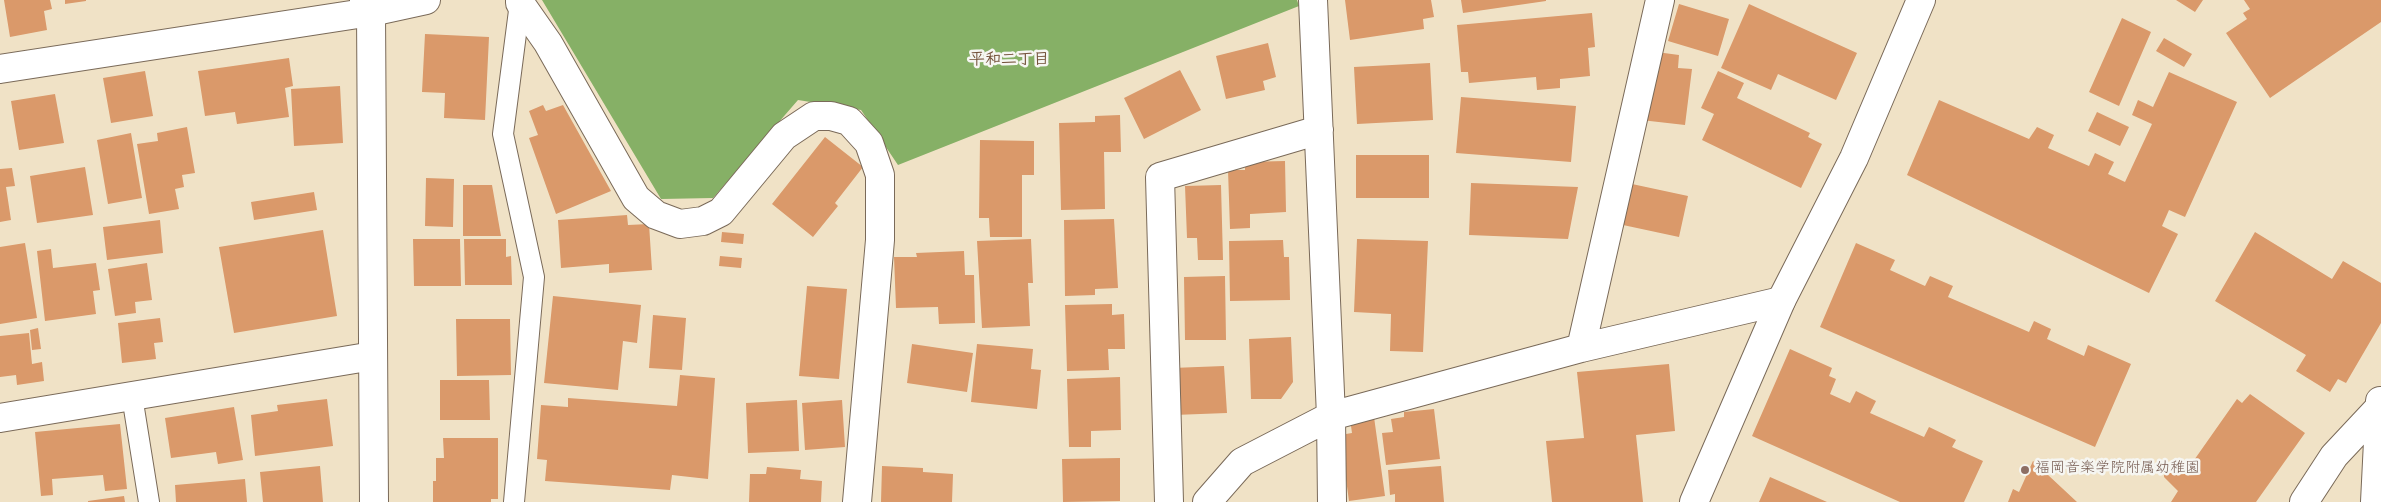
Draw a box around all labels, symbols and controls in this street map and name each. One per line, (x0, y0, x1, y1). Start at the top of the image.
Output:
district label: 平和二丁目 (969, 52, 1049, 72)
place label: 福岡音楽学院附属幼稚園 (2035, 461, 2200, 479)
marker: 福岡音楽学院附属幼稚園 (2019, 464, 2031, 476)

